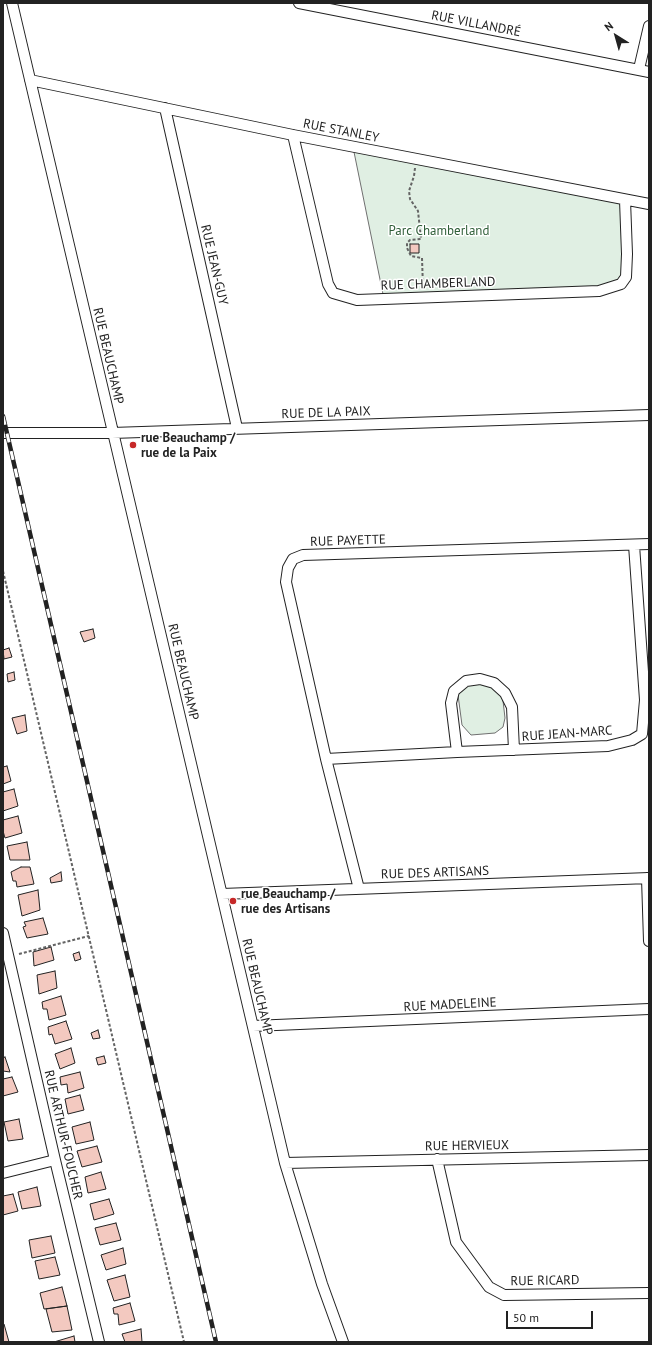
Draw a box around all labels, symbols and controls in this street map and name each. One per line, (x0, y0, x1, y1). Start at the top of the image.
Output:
street label: RUE VILLANDRÉ (430, 8, 522, 40)
north arrow (596, 16, 636, 56)
text: N (602, 19, 616, 34)
street label: RUE STANLEY (302, 116, 380, 146)
street label: RUE JEAN-GUY (197, 223, 231, 307)
park label: Parc Chamberland (389, 223, 489, 239)
street label: RUE CHAMBERLAND (380, 274, 496, 294)
street label: RUE BEAUCHAMP (89, 306, 127, 406)
street label: RUE DE LA PAIX (281, 404, 371, 422)
place label: rue Beauchamp / rue de la Paix (141, 430, 235, 461)
marker: rue Beauchamp / rue de la Paix (128, 440, 138, 450)
street label: RUE PAYETTE (310, 532, 386, 550)
street label: RUE BEAUCHAMP (164, 622, 202, 722)
street label: RUE JEAN-MARC (521, 723, 613, 745)
street label: RUE DES ARTISANS (381, 863, 489, 883)
place label: rue Beauchamp / rue des Artisans (241, 886, 335, 917)
marker: rue Beauchamp / rue des Artisans (228, 896, 238, 906)
street label: RUE BEAUCHAMP (238, 937, 276, 1037)
street label: RUE MADELEINE (403, 995, 497, 1015)
street label: RUE ARTHUR-FOUCHER (41, 1069, 85, 1201)
street label: RUE HERVIEUX (425, 1137, 509, 1155)
street label: RUE RICARD (510, 1273, 580, 1289)
scale bar (508, 1303, 595, 1329)
text: 50 m (513, 1310, 539, 1325)

